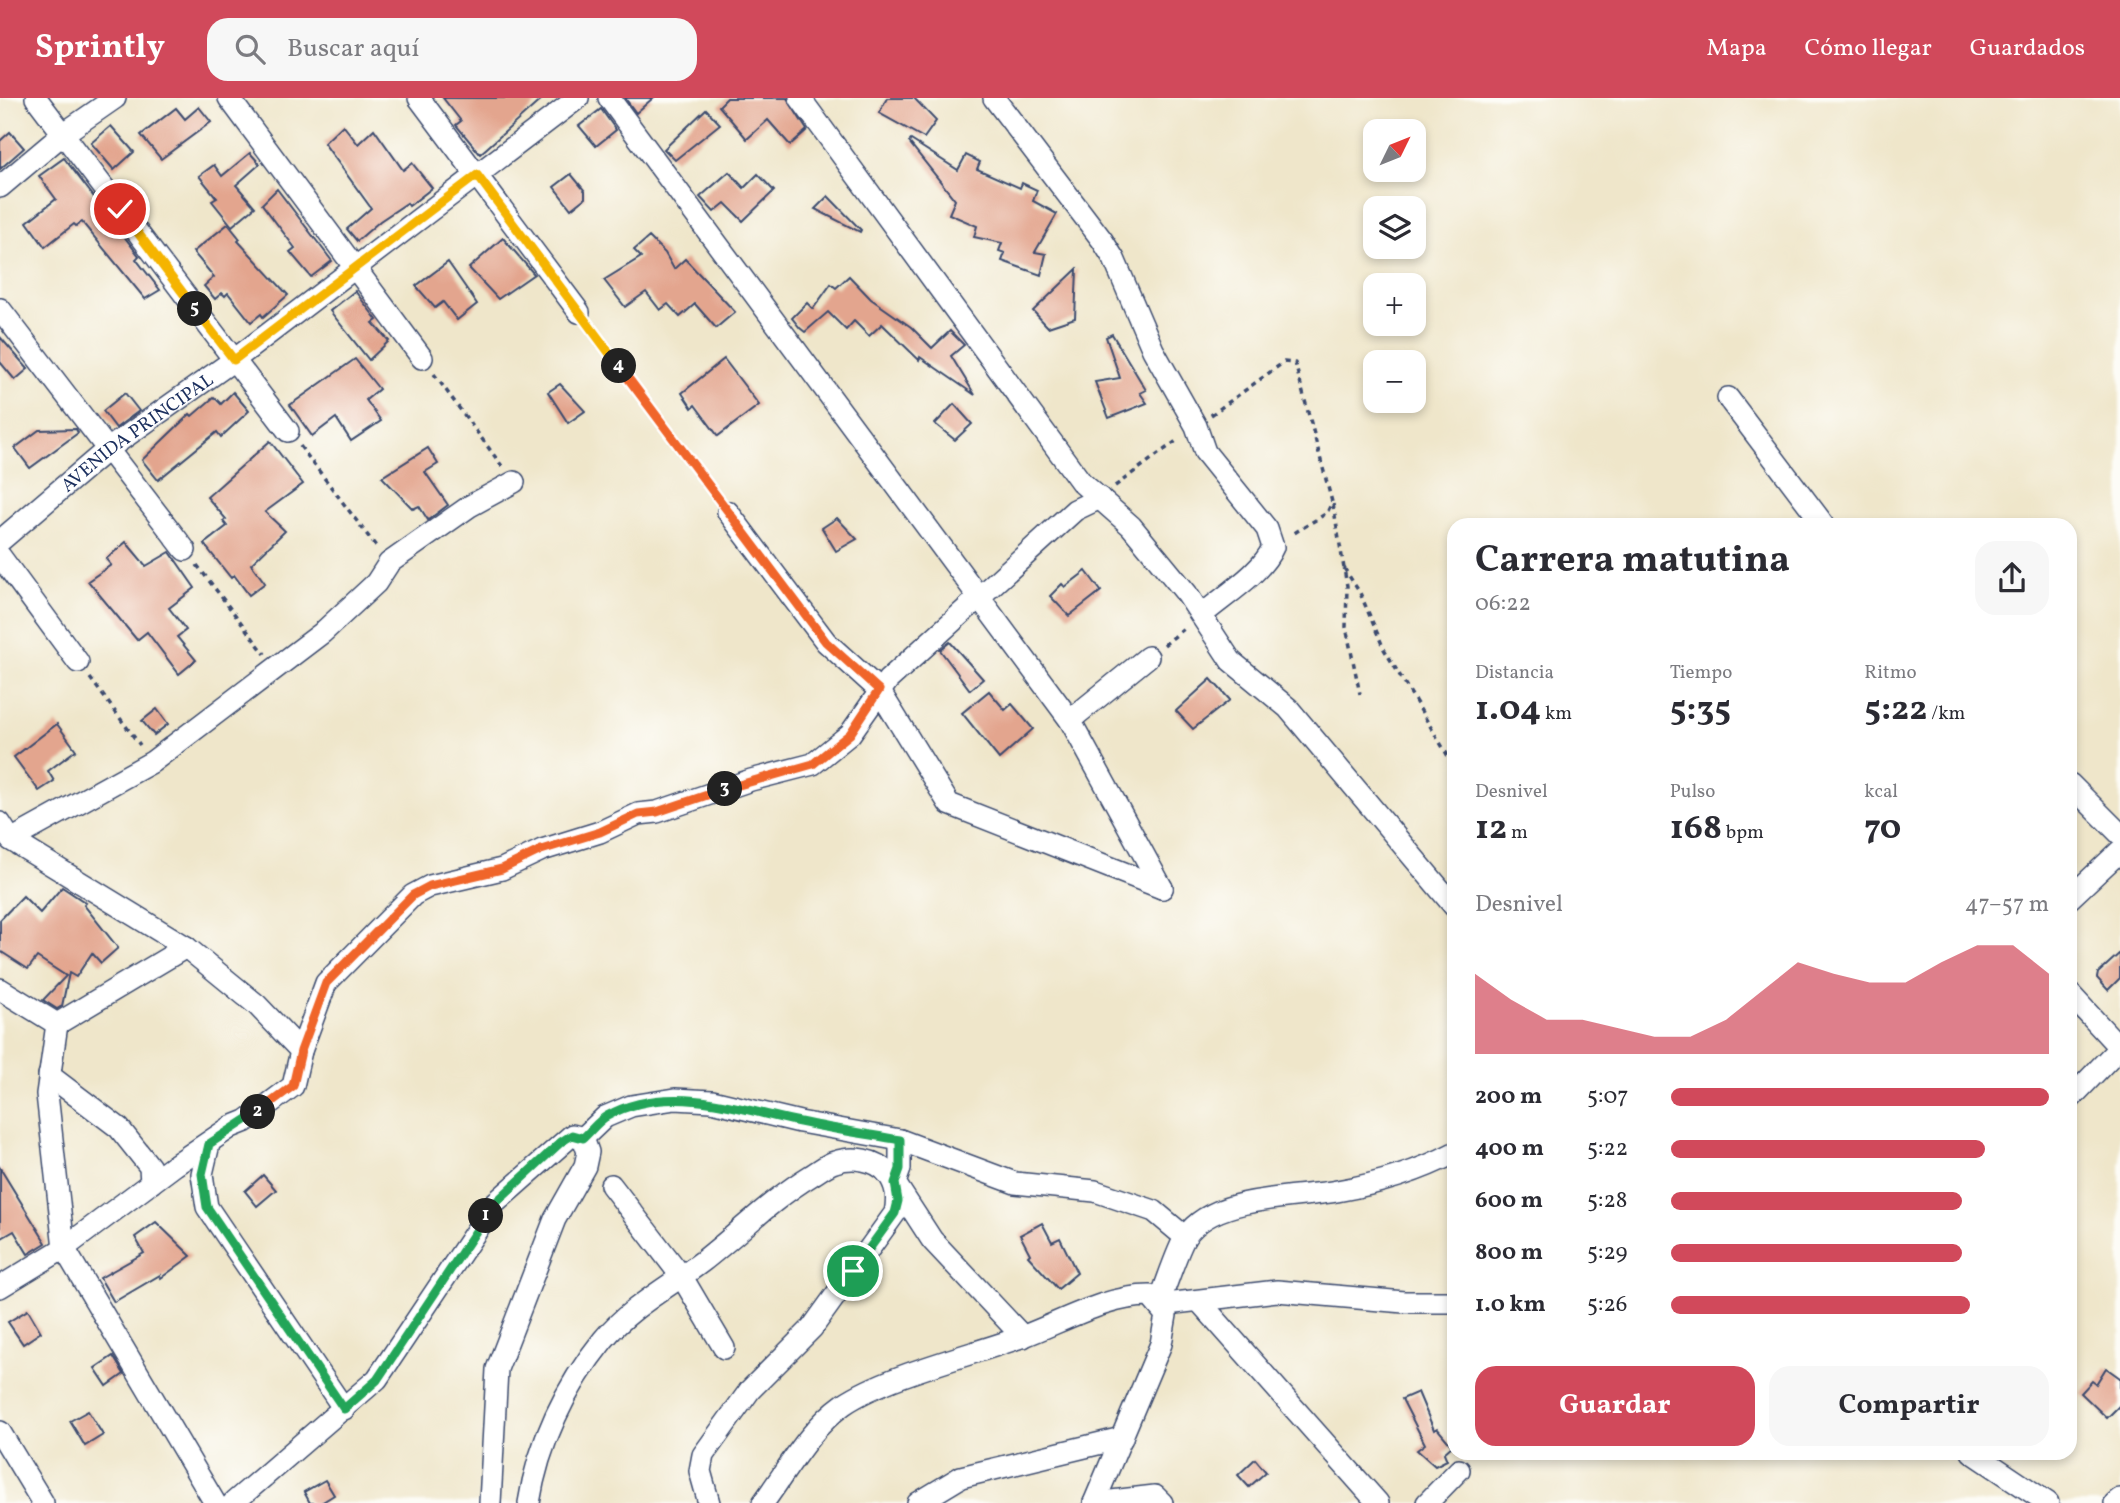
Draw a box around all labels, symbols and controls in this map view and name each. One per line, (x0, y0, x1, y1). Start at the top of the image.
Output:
search box (207, 18, 697, 81)
text: Sprintly (35, 26, 165, 72)
icon: search (231, 30, 269, 68)
text: Buscar aquí (287, 31, 419, 67)
text: Mapa (1707, 32, 1767, 66)
text: Cómo llegar (1805, 32, 1932, 66)
text: Guardados (1970, 32, 2085, 66)
north arrow (1363, 119, 1426, 182)
map controls (1363, 119, 1426, 413)
pin (90, 179, 150, 239)
icon: check (101, 190, 139, 228)
button: layers (1363, 196, 1426, 259)
button: + (1363, 273, 1426, 336)
pin: 5 (178, 292, 212, 326)
text: 5 (190, 295, 199, 321)
pin: 4 (602, 348, 636, 384)
button: − (1363, 350, 1426, 413)
text: 4 (613, 352, 624, 378)
street label: AVENIDA PRINCIPAL (56, 367, 219, 499)
text: Carrera matutina (1475, 535, 1790, 588)
button: share (1975, 541, 2049, 615)
text: 06:22 (1475, 588, 1531, 620)
text: Distancia (1475, 660, 1554, 686)
text: Tiempo (1670, 660, 1732, 686)
text: Ritmo (1864, 660, 1917, 686)
text: 1.04 (1475, 686, 1541, 734)
text: 5:35 (1670, 686, 1731, 734)
text: 5:22 (1864, 686, 1928, 734)
text: km (1541, 701, 1572, 727)
text: /km (1928, 701, 1965, 727)
pin: 3 (708, 772, 742, 806)
text: 3 (720, 775, 729, 801)
text: Desnivel (1475, 779, 1548, 805)
text: Pulso (1670, 779, 1715, 805)
text: kcal (1864, 779, 1898, 805)
text: 12 (1475, 805, 1507, 853)
text: 168 (1670, 805, 1722, 853)
text: 70 (1864, 805, 1901, 853)
text: m (1507, 820, 1528, 846)
text: bpm (1722, 820, 1764, 846)
text: Desnivel (1475, 889, 1563, 921)
text: 47–57 m (1965, 889, 2049, 921)
text: 200 m (1475, 1081, 1542, 1113)
text: 5:07 (1587, 1081, 1628, 1113)
pin: 2 (240, 1094, 276, 1130)
text: 2 (253, 1098, 262, 1124)
text: 400 m (1475, 1133, 1544, 1165)
text: 5:22 (1587, 1133, 1628, 1165)
text: 600 m (1475, 1185, 1543, 1217)
text: 5:28 (1587, 1185, 1628, 1217)
pin: 1 (468, 1198, 504, 1234)
text: 1 (482, 1202, 489, 1228)
text: 800 m (1475, 1237, 1543, 1269)
text: 5:29 (1587, 1237, 1628, 1269)
pin (823, 1241, 883, 1301)
icon: arrive (834, 1252, 872, 1290)
text: 1.0 km (1475, 1289, 1546, 1321)
text: 5:26 (1587, 1289, 1627, 1321)
button: Guardar (1475, 1366, 1755, 1446)
button: Compartir (1769, 1366, 2049, 1446)

